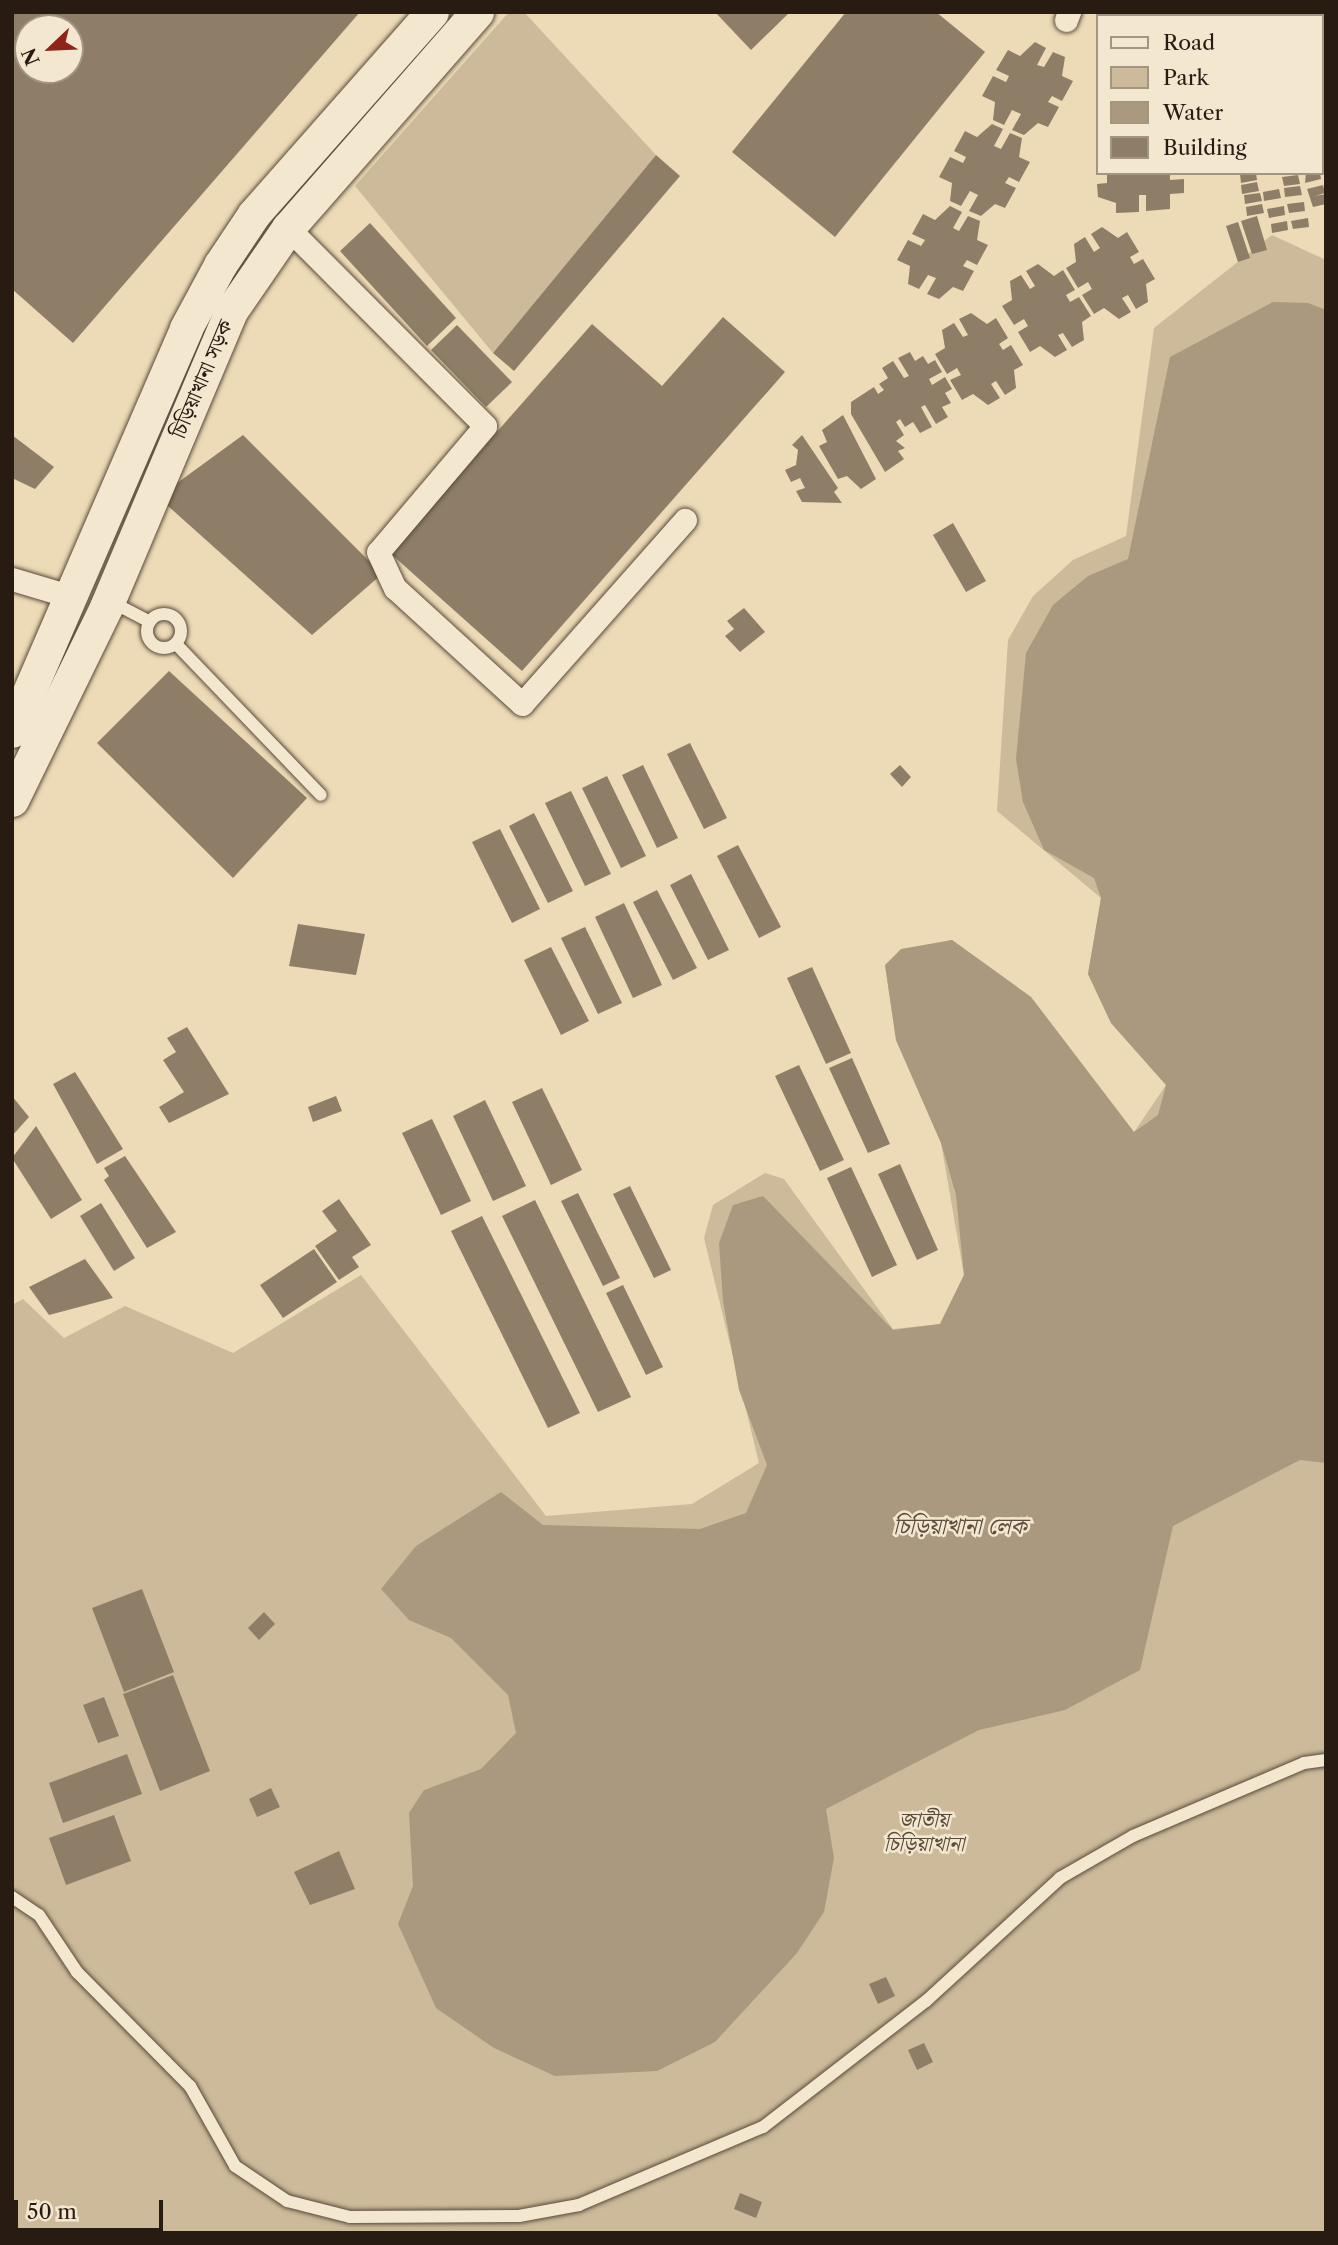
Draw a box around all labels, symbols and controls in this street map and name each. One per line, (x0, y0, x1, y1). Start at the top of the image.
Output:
north arrow (14, 14, 84, 84)
legend (1096, 14, 1324, 175)
text: Road (1163, 30, 1215, 55)
text: N (17, 45, 45, 69)
text: Park (1163, 65, 1209, 90)
text: Water (1163, 100, 1223, 125)
text: Building (1163, 135, 1247, 160)
street label: চিড়িয়াখানা সড়ক (166, 316, 238, 442)
water label: চিড়িয়াখানা লেক (893, 1512, 1027, 1540)
park label: জাতীয় চিড়িয়াখানা (884, 1807, 964, 1857)
scale bar (18, 2186, 166, 2230)
text: 50 m (27, 2199, 77, 2224)

